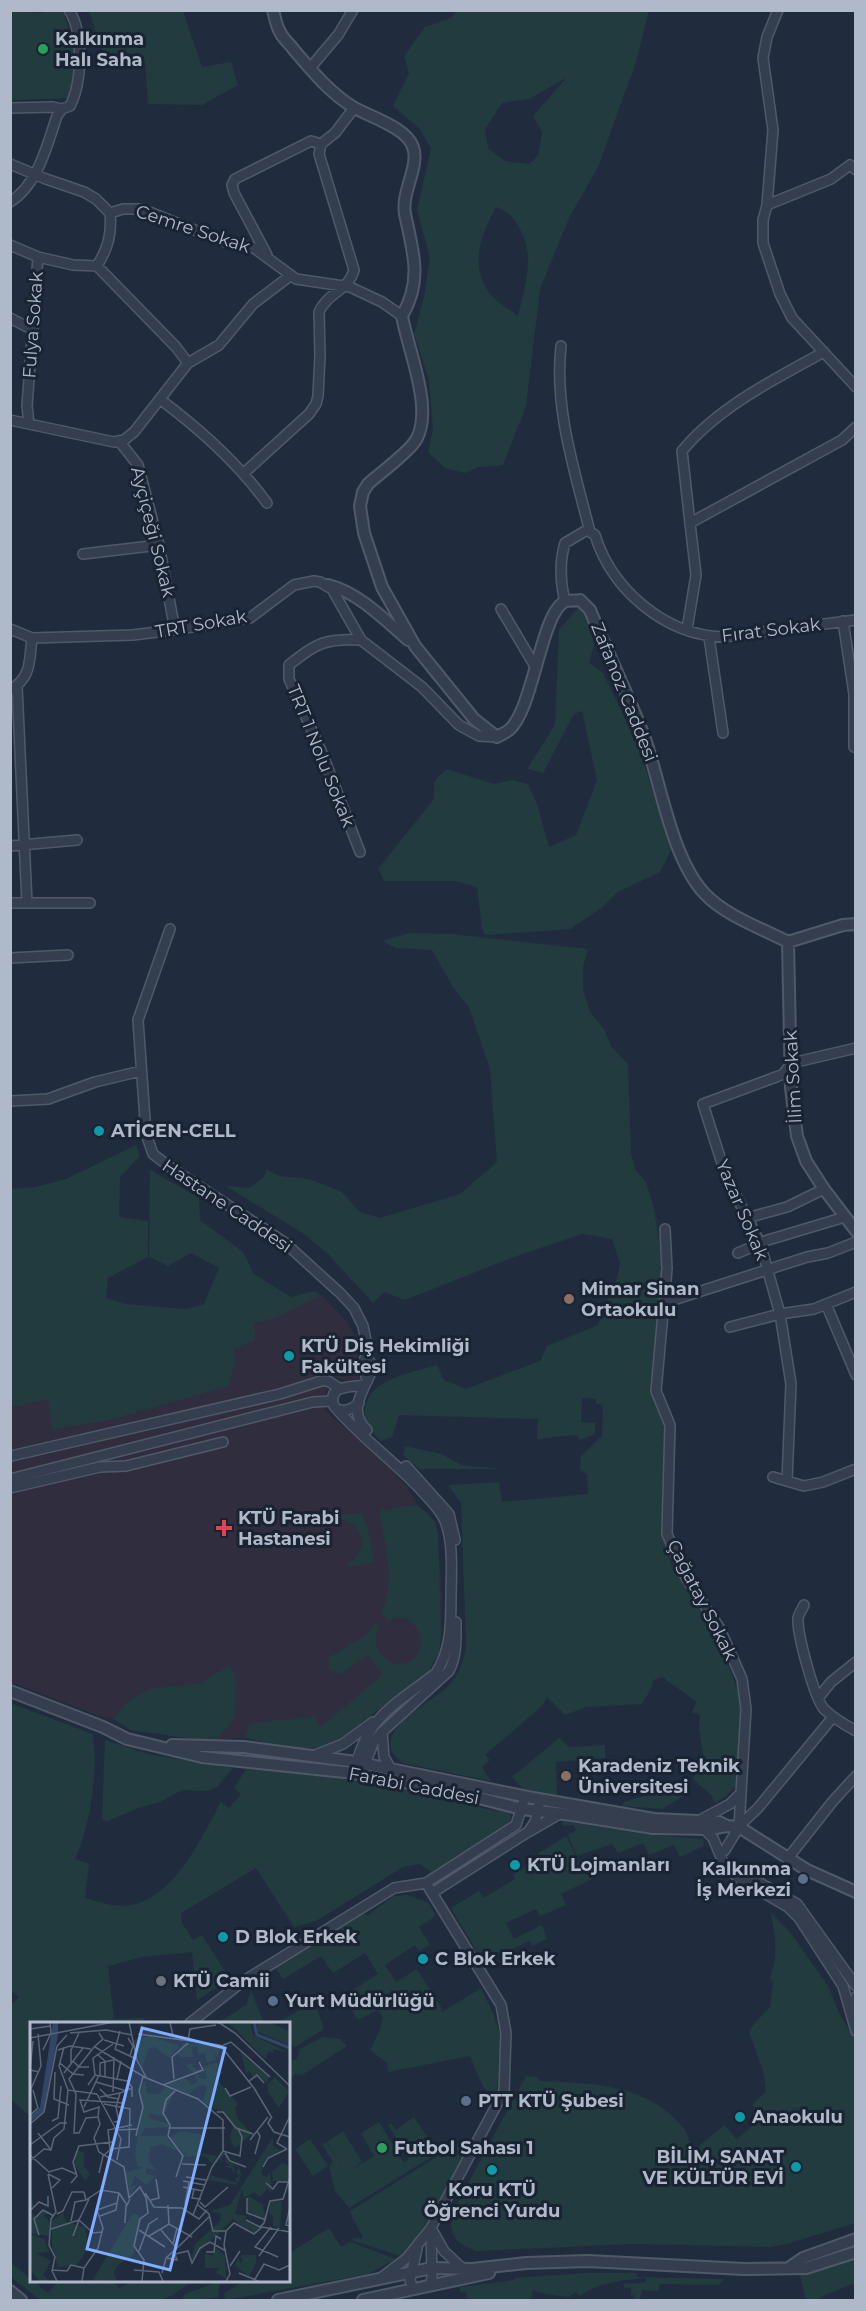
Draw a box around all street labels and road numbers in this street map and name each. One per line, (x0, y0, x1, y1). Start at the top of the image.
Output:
street label: Cemre Sokak (133, 200, 253, 258)
street label: Fulya Sokak (18, 271, 48, 379)
street label: Ayçiçeği Sokak (126, 464, 180, 600)
street label: TRT Sokak (154, 605, 249, 643)
street label: Fırat Sokak (720, 613, 822, 647)
street label: Zafanoz Caddesi (586, 619, 662, 765)
street label: TRT 1 Nolu Sokak (282, 682, 360, 830)
street label: İlim Sokak (780, 1030, 806, 1124)
street label: Hastane Caddesi (158, 1155, 296, 1257)
street label: Yazar Sokak (711, 1156, 773, 1264)
street label: Çağatay Sokak (662, 1536, 742, 1664)
street label: Farabi Caddesi (347, 1763, 481, 1809)

